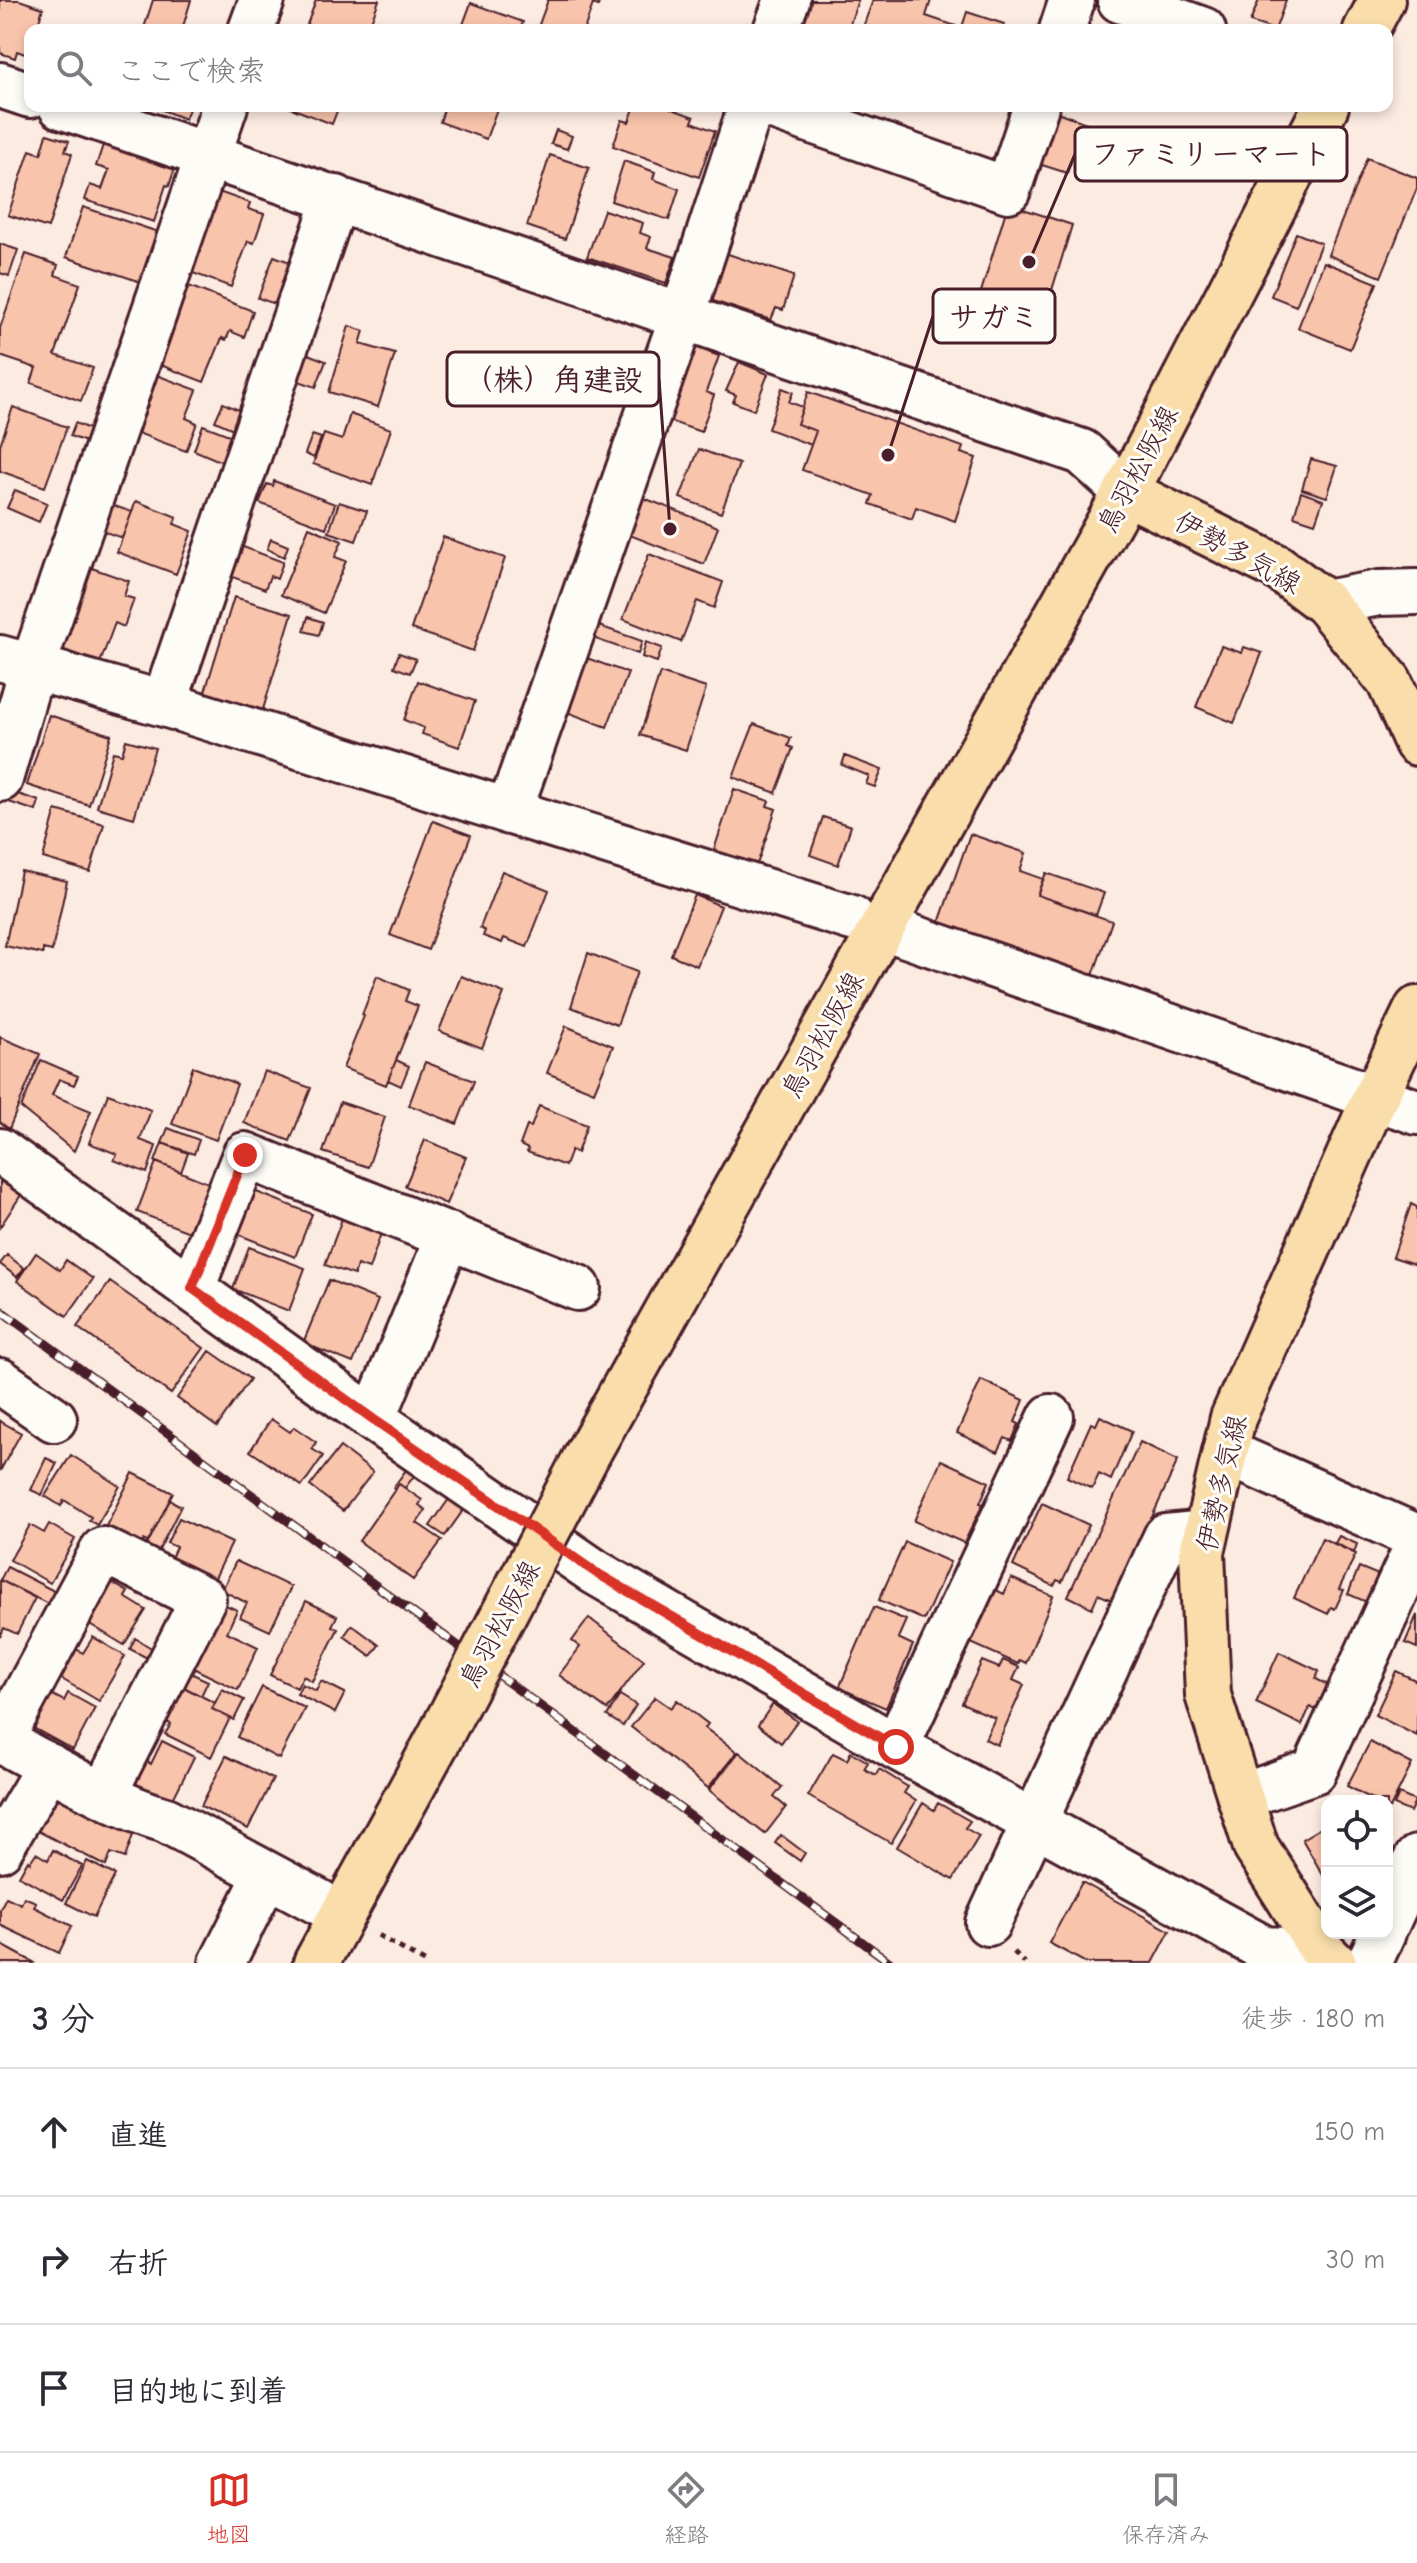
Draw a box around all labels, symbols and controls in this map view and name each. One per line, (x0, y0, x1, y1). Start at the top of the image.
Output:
search box (24, 24, 1393, 112)
icon: search (52, 46, 96, 90)
text: ここで検索 (116, 54, 266, 89)
callout: ファミリーマート (1075, 127, 1347, 181)
text: ファミリーマート (1090, 137, 1332, 172)
callout: サガミ (933, 289, 1055, 343)
text: サガミ (949, 300, 1039, 335)
callout: （株）角建設 (447, 352, 659, 406)
text: （株）角建設 (463, 363, 643, 398)
street label: 鳥羽松阪線 (1091, 400, 1185, 539)
street label: 伊勢多気線 (1169, 505, 1307, 601)
street label: 鳥羽松阪線 (775, 966, 871, 1104)
route end (227, 1137, 263, 1173)
street label: 伊勢多気線 (1191, 1411, 1253, 1555)
street label: 鳥羽松阪線 (453, 1555, 547, 1694)
route start (878, 1729, 914, 1765)
map controls (1321, 1795, 1393, 1939)
button: locate (1321, 1795, 1393, 1867)
button: layers (1321, 1867, 1393, 1939)
text: 3 分 (32, 1999, 95, 2039)
text: 徒歩 · 180 m (1241, 2004, 1385, 2034)
icon: ahead (32, 2110, 76, 2154)
text: 150 m (1315, 2117, 1385, 2147)
text: 直進 (108, 2118, 168, 2153)
icon: right (32, 2238, 76, 2282)
text: 30 m (1326, 2245, 1385, 2275)
text: 右折 (108, 2246, 168, 2281)
icon: arrive (32, 2366, 76, 2410)
text: 目的地に到着 (108, 2374, 288, 2409)
tab: 地図 (207, 2468, 251, 2548)
tab: 経路 (664, 2468, 708, 2548)
tab: 保存済み (1122, 2468, 1210, 2548)

